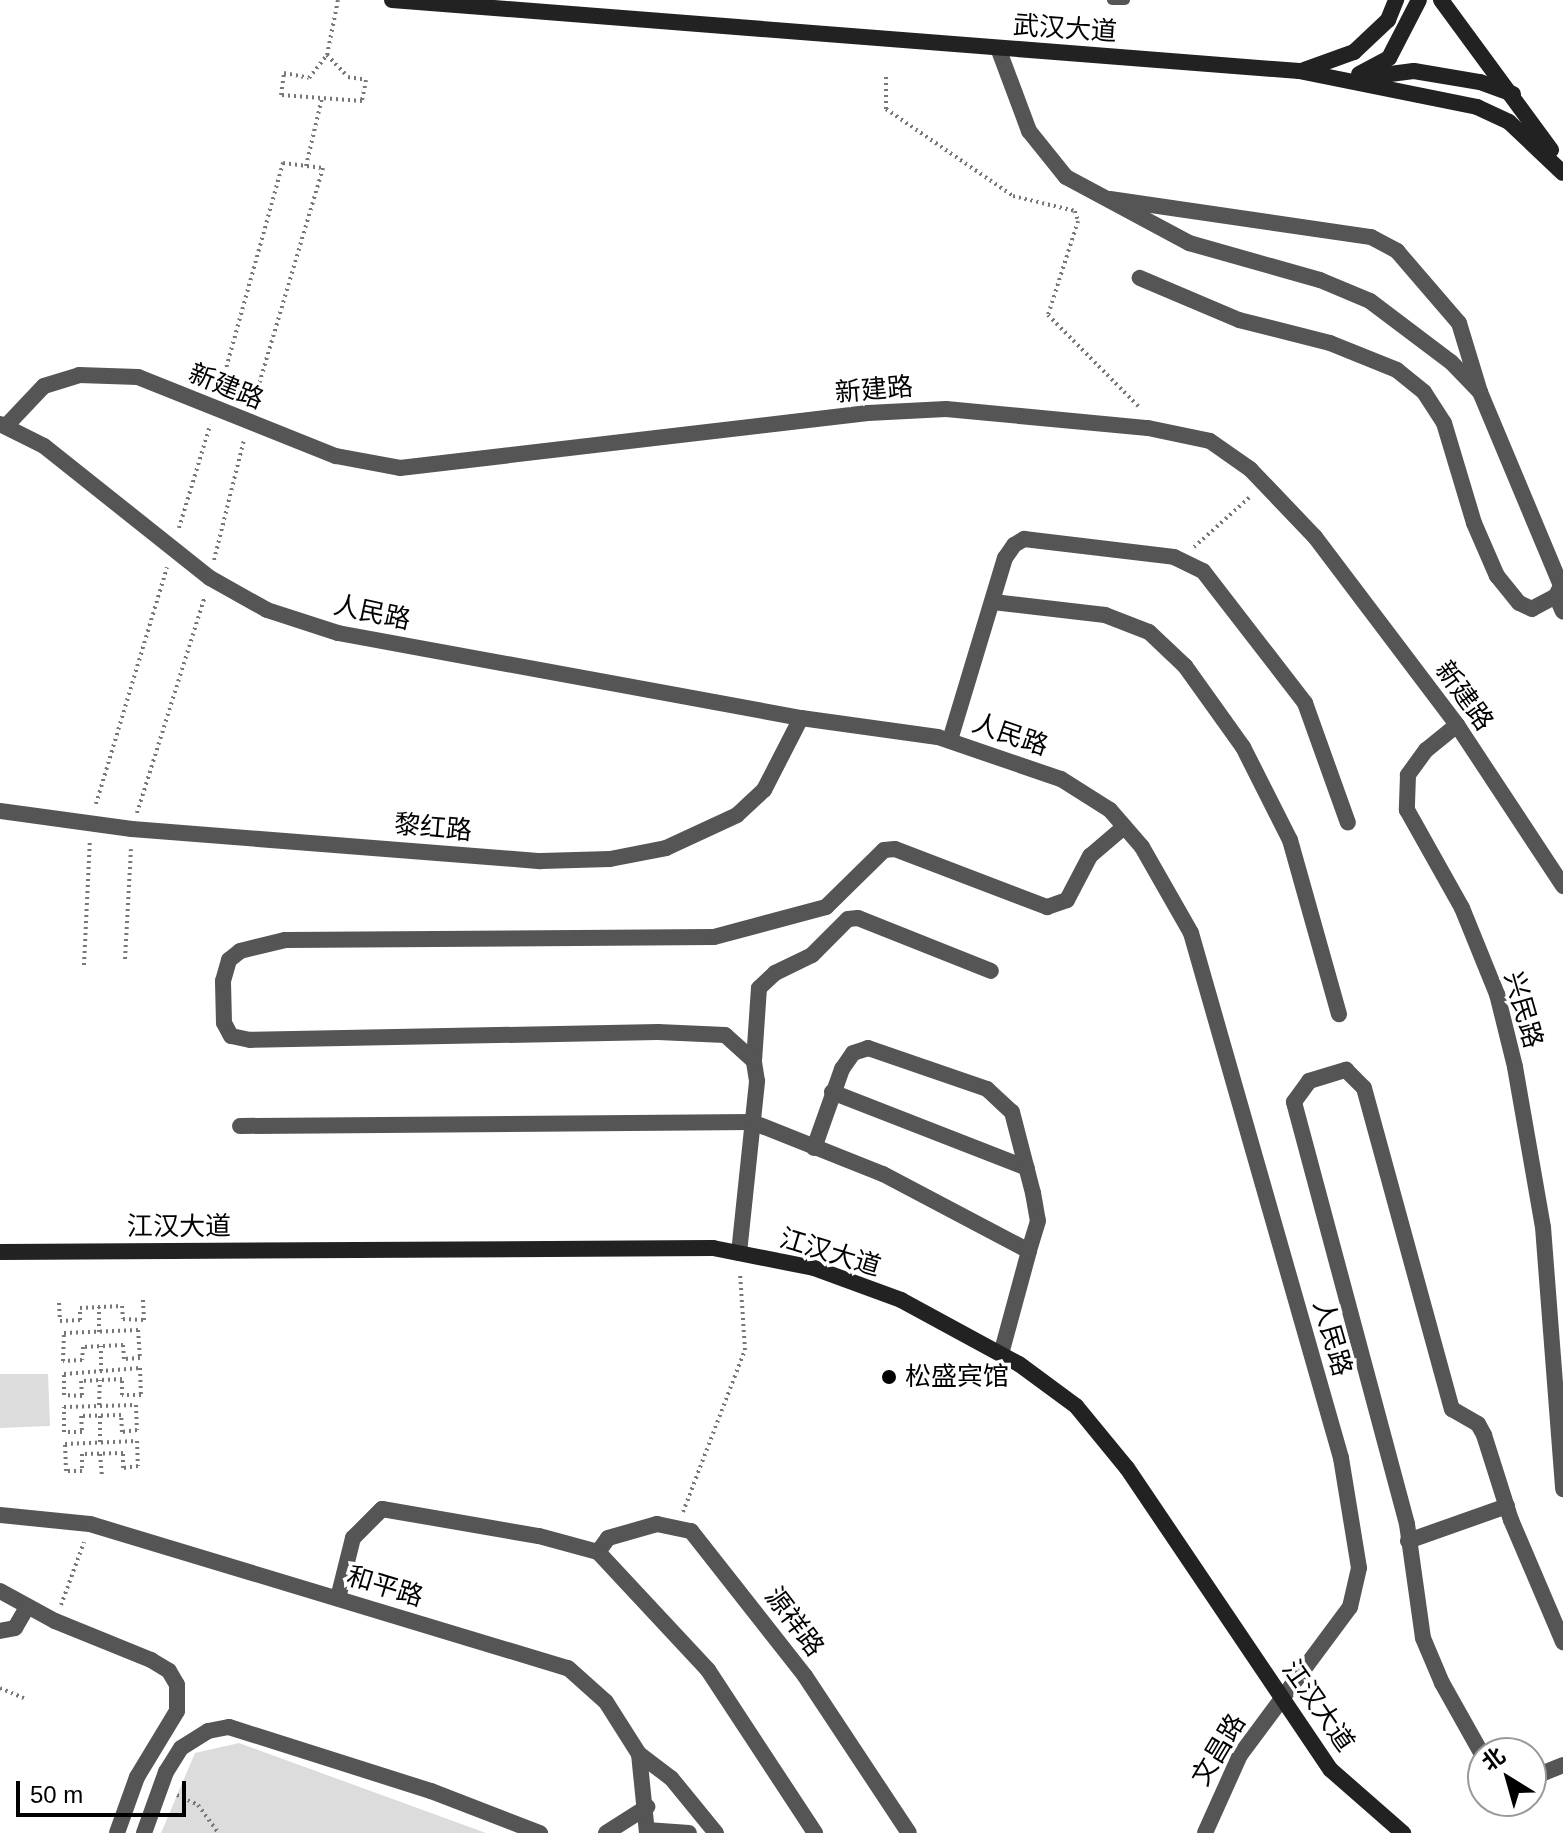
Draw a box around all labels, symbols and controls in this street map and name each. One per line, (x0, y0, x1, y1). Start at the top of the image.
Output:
street label: 武汉大道 (1012, 10, 1118, 48)
street label: 新建路 (184, 358, 268, 416)
street label: 新建路 (834, 371, 914, 409)
street label: 人民路 (331, 590, 413, 636)
street label: 新建路 (1428, 655, 1500, 737)
street label: 人民路 (968, 708, 1052, 762)
street label: 黎红路 (393, 809, 473, 847)
street label: 兴民路 (1497, 968, 1549, 1052)
street label: 江汉大道 (127, 1211, 231, 1243)
street label: 江汉大道 (776, 1223, 884, 1283)
street label: 人民路 (1306, 1296, 1358, 1380)
place label: 松盛宾馆 (905, 1361, 1009, 1393)
marker: 松盛宾馆 (880, 1368, 898, 1386)
street label: 和平路 (343, 1561, 427, 1613)
street label: 源祥路 (758, 1581, 830, 1663)
street label: 江汉大道 (1275, 1654, 1361, 1758)
street label: 文昌路 (1186, 1709, 1252, 1791)
north arrow (1467, 1737, 1547, 1817)
text: 北 (1477, 1742, 1510, 1776)
scale bar (20, 1765, 190, 1815)
text: 50 m (30, 1781, 83, 1808)

